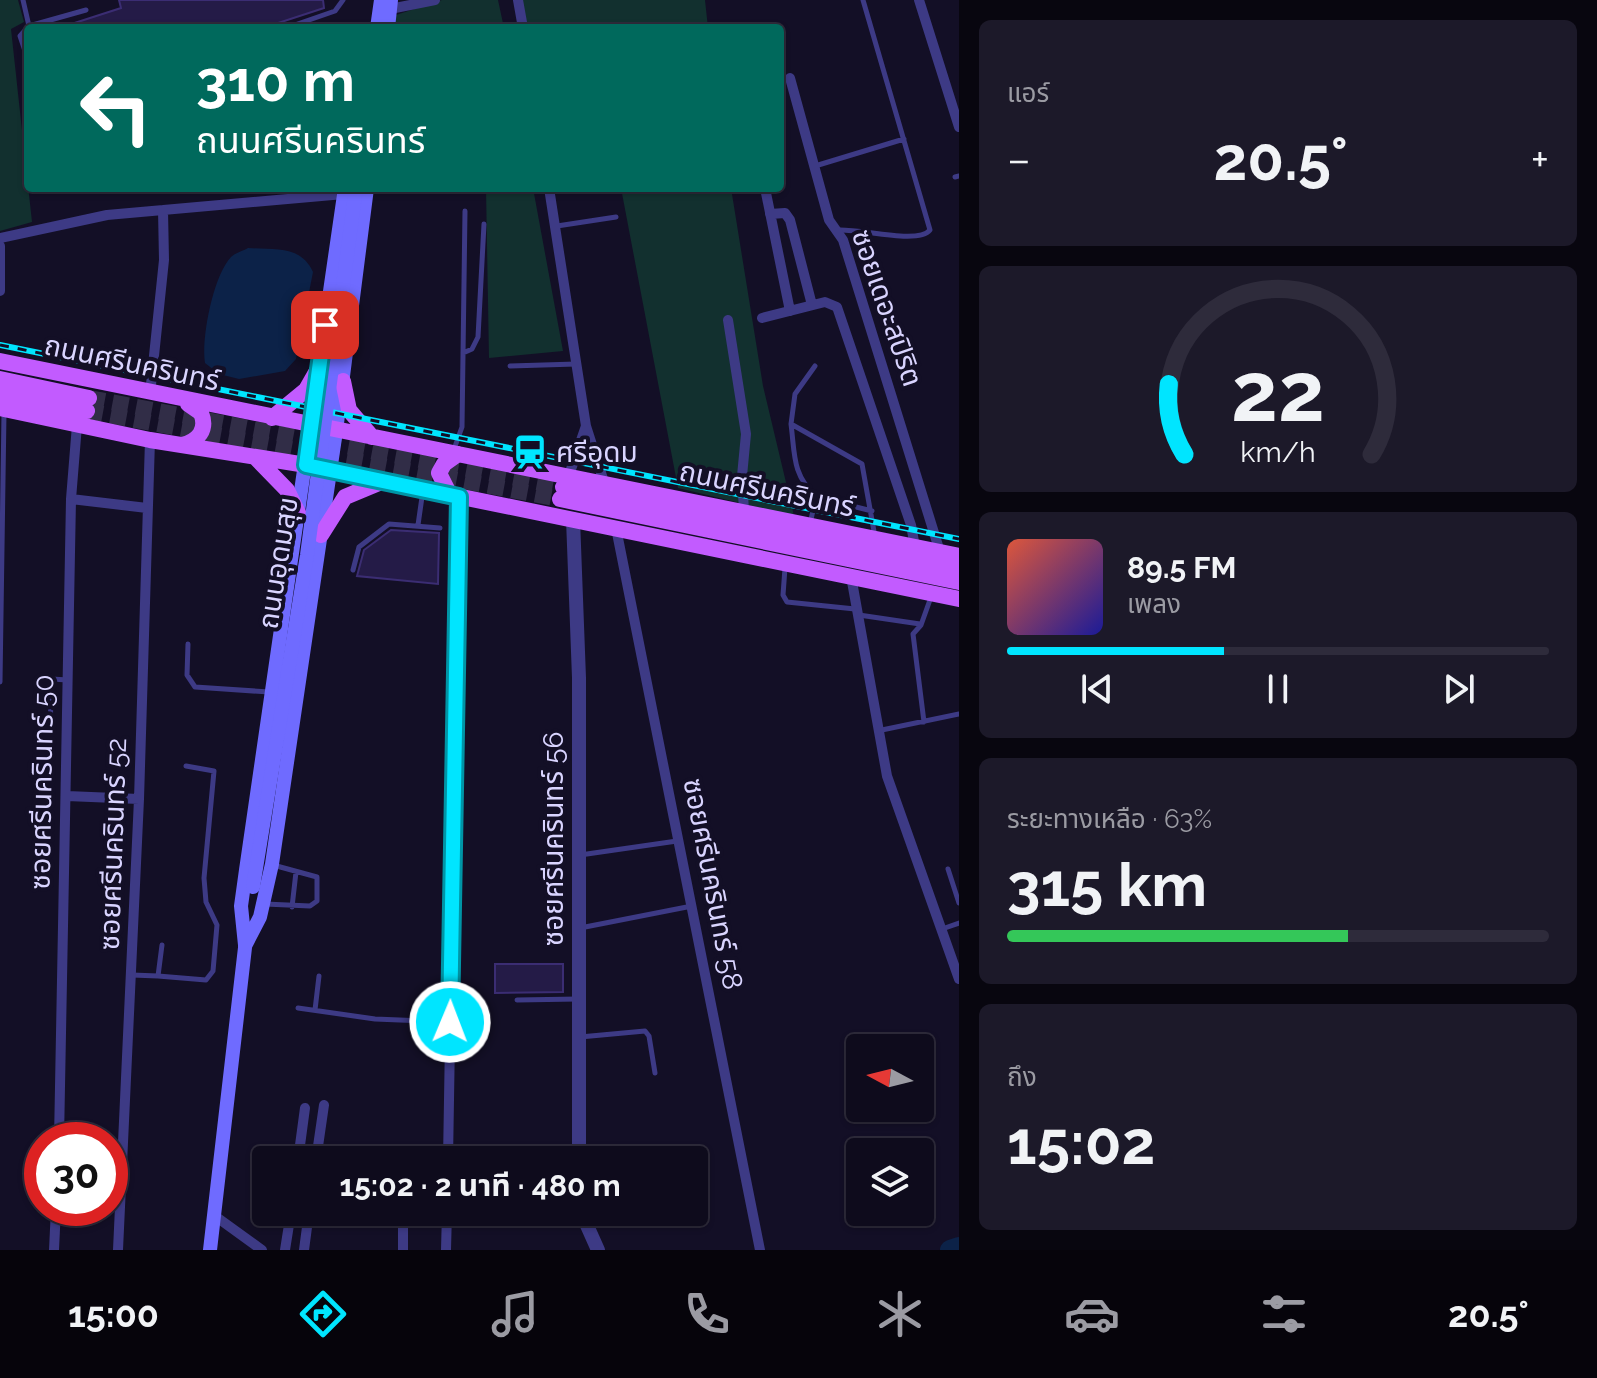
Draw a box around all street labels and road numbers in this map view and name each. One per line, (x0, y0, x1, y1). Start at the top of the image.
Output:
street label: ซอยเดอะสปิริต (845, 225, 929, 391)
street label: ถนนศรีนครินทร์ (41, 328, 224, 398)
street label: ถนนศรีนครินทร์ (676, 454, 859, 524)
street label: ถนนอุดมสุข (251, 495, 305, 631)
street label: ซอยศรีนครินทร์ 50 (24, 674, 60, 890)
street label: ซอยศรีนครินทร์ 56 (537, 732, 570, 946)
street label: ซอยศรีนครินทร์ 52 (93, 737, 133, 951)
street label: ซอยศรีนครินทร์ 58 (676, 776, 750, 992)

